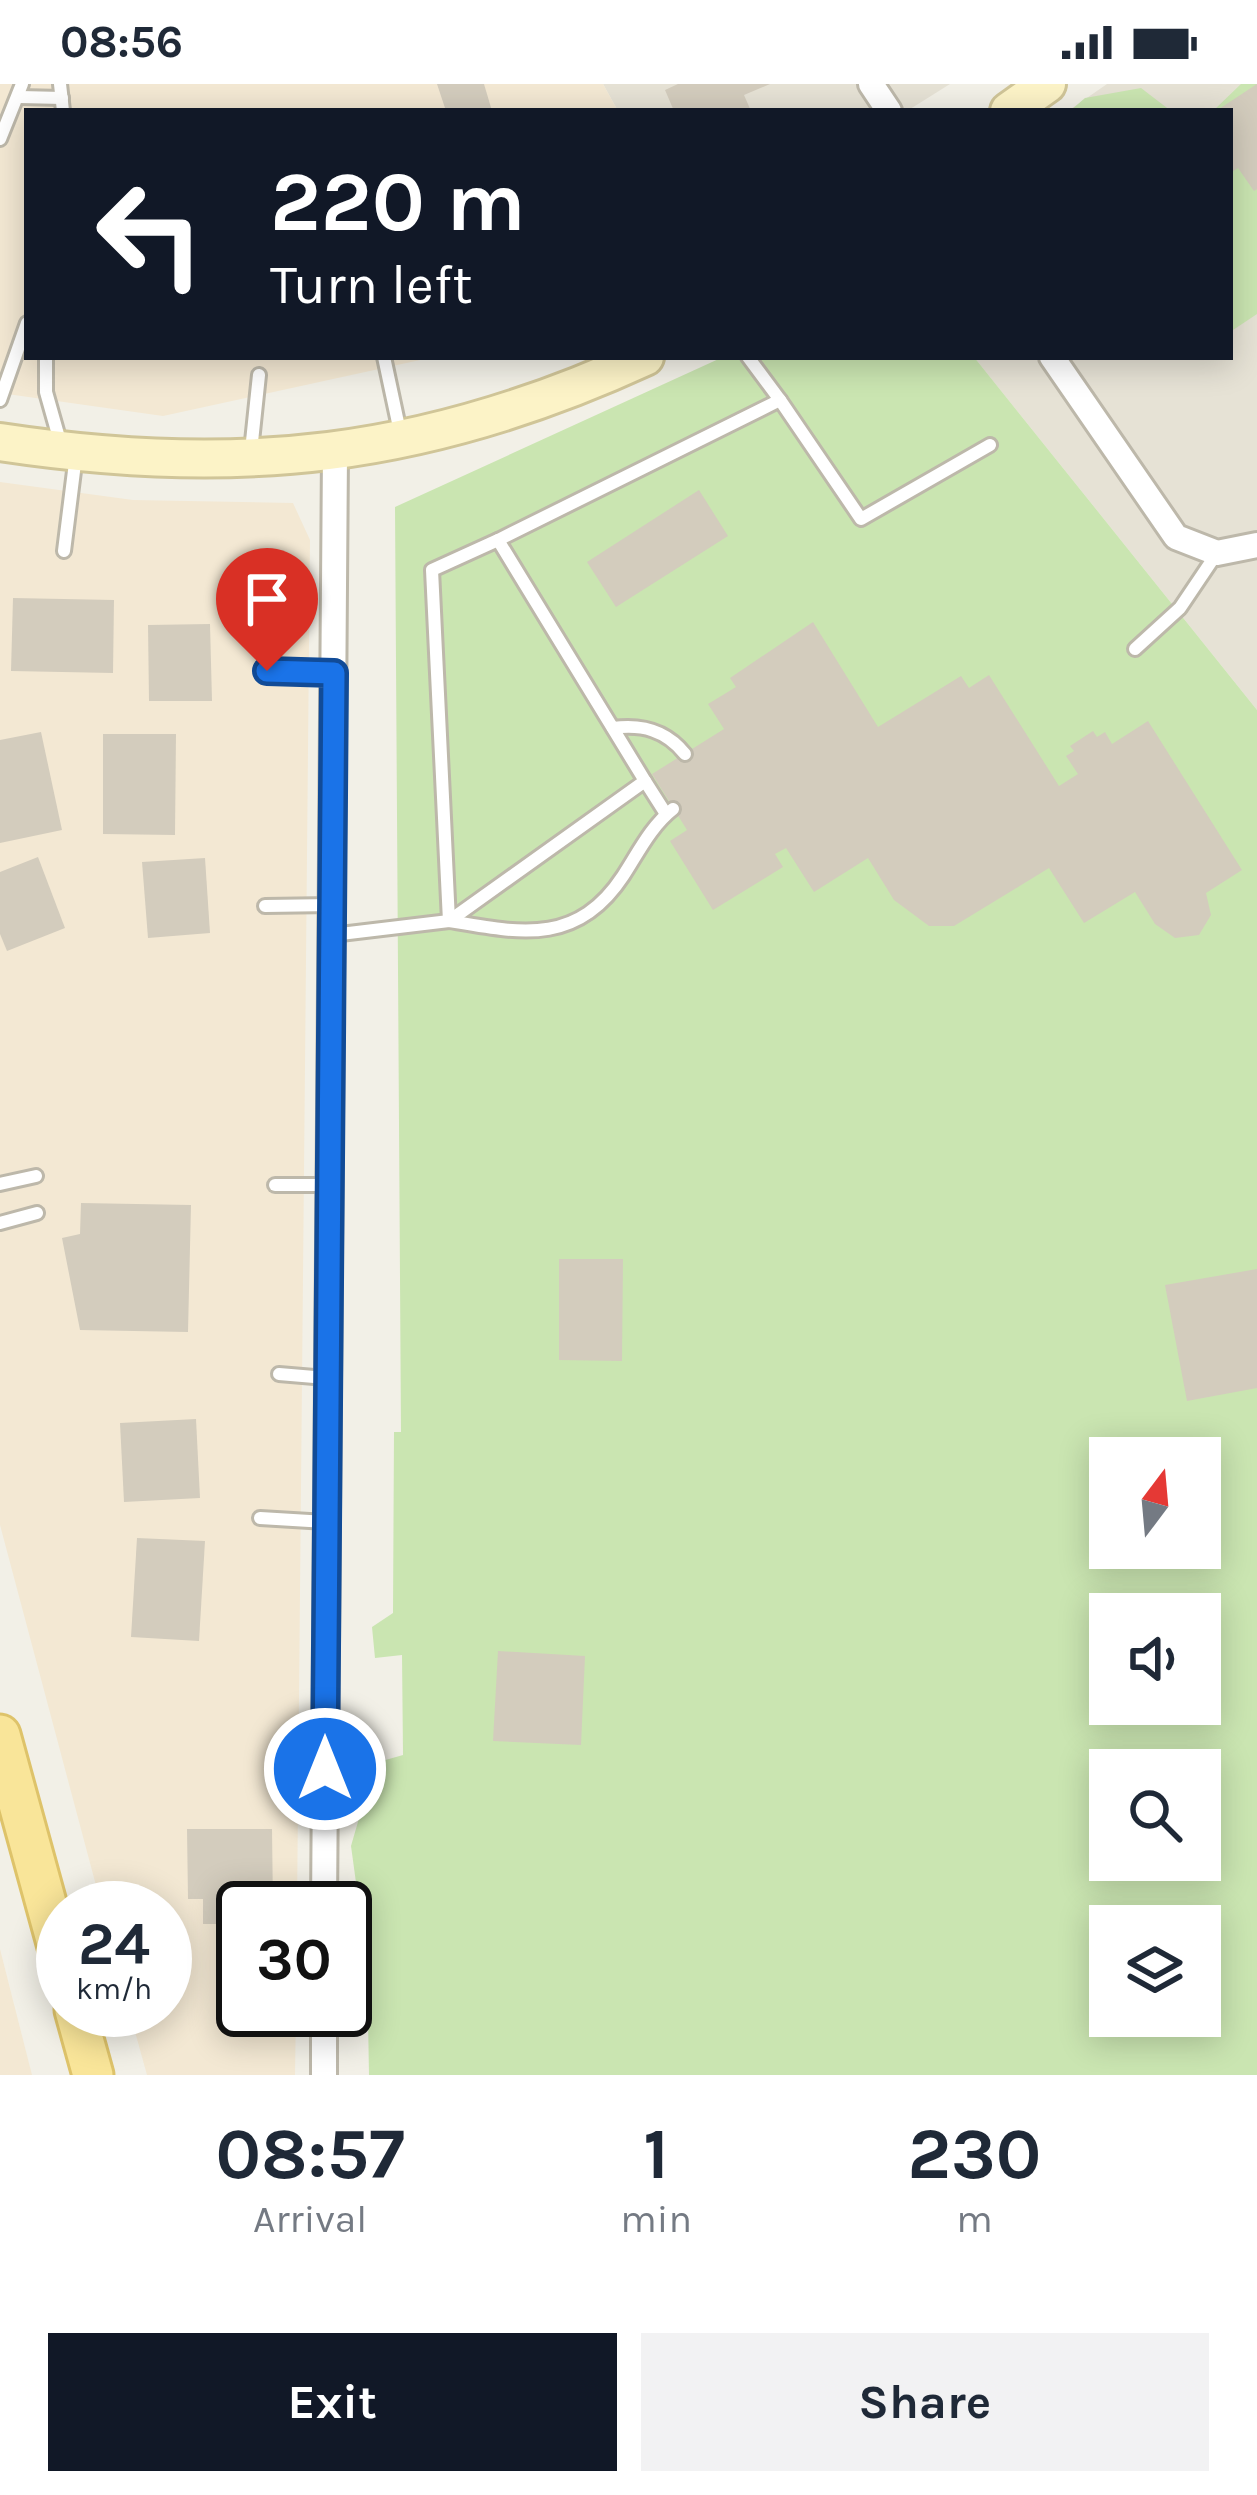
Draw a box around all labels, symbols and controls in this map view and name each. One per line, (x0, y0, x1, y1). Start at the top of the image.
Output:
text: 08:56 (60, 16, 183, 68)
text: 220 m (270, 153, 526, 251)
icon: left (72, 156, 228, 312)
text: Turn left (270, 253, 473, 317)
pin (216, 548, 318, 671)
icon: arrive (234, 566, 300, 632)
north arrow (1089, 1437, 1221, 1569)
map controls (1089, 1437, 1221, 2037)
button: sound (1089, 1593, 1221, 1725)
position arrow (262, 1706, 388, 1832)
button: search (1089, 1749, 1221, 1881)
speed limit sign: 30 (216, 1881, 372, 2037)
button: layers (1089, 1905, 1221, 2037)
text: 24 (78, 1909, 150, 1979)
text: km/h (76, 1971, 152, 2007)
text: 08:57 (216, 2112, 405, 2196)
text: 1 (643, 2112, 669, 2196)
text: 230 (908, 2112, 1041, 2196)
text: Arrival (253, 2196, 367, 2242)
text: min (620, 2196, 692, 2242)
text: m (956, 2196, 993, 2242)
button: Exit (48, 2333, 617, 2471)
button: Share (641, 2333, 1209, 2471)

